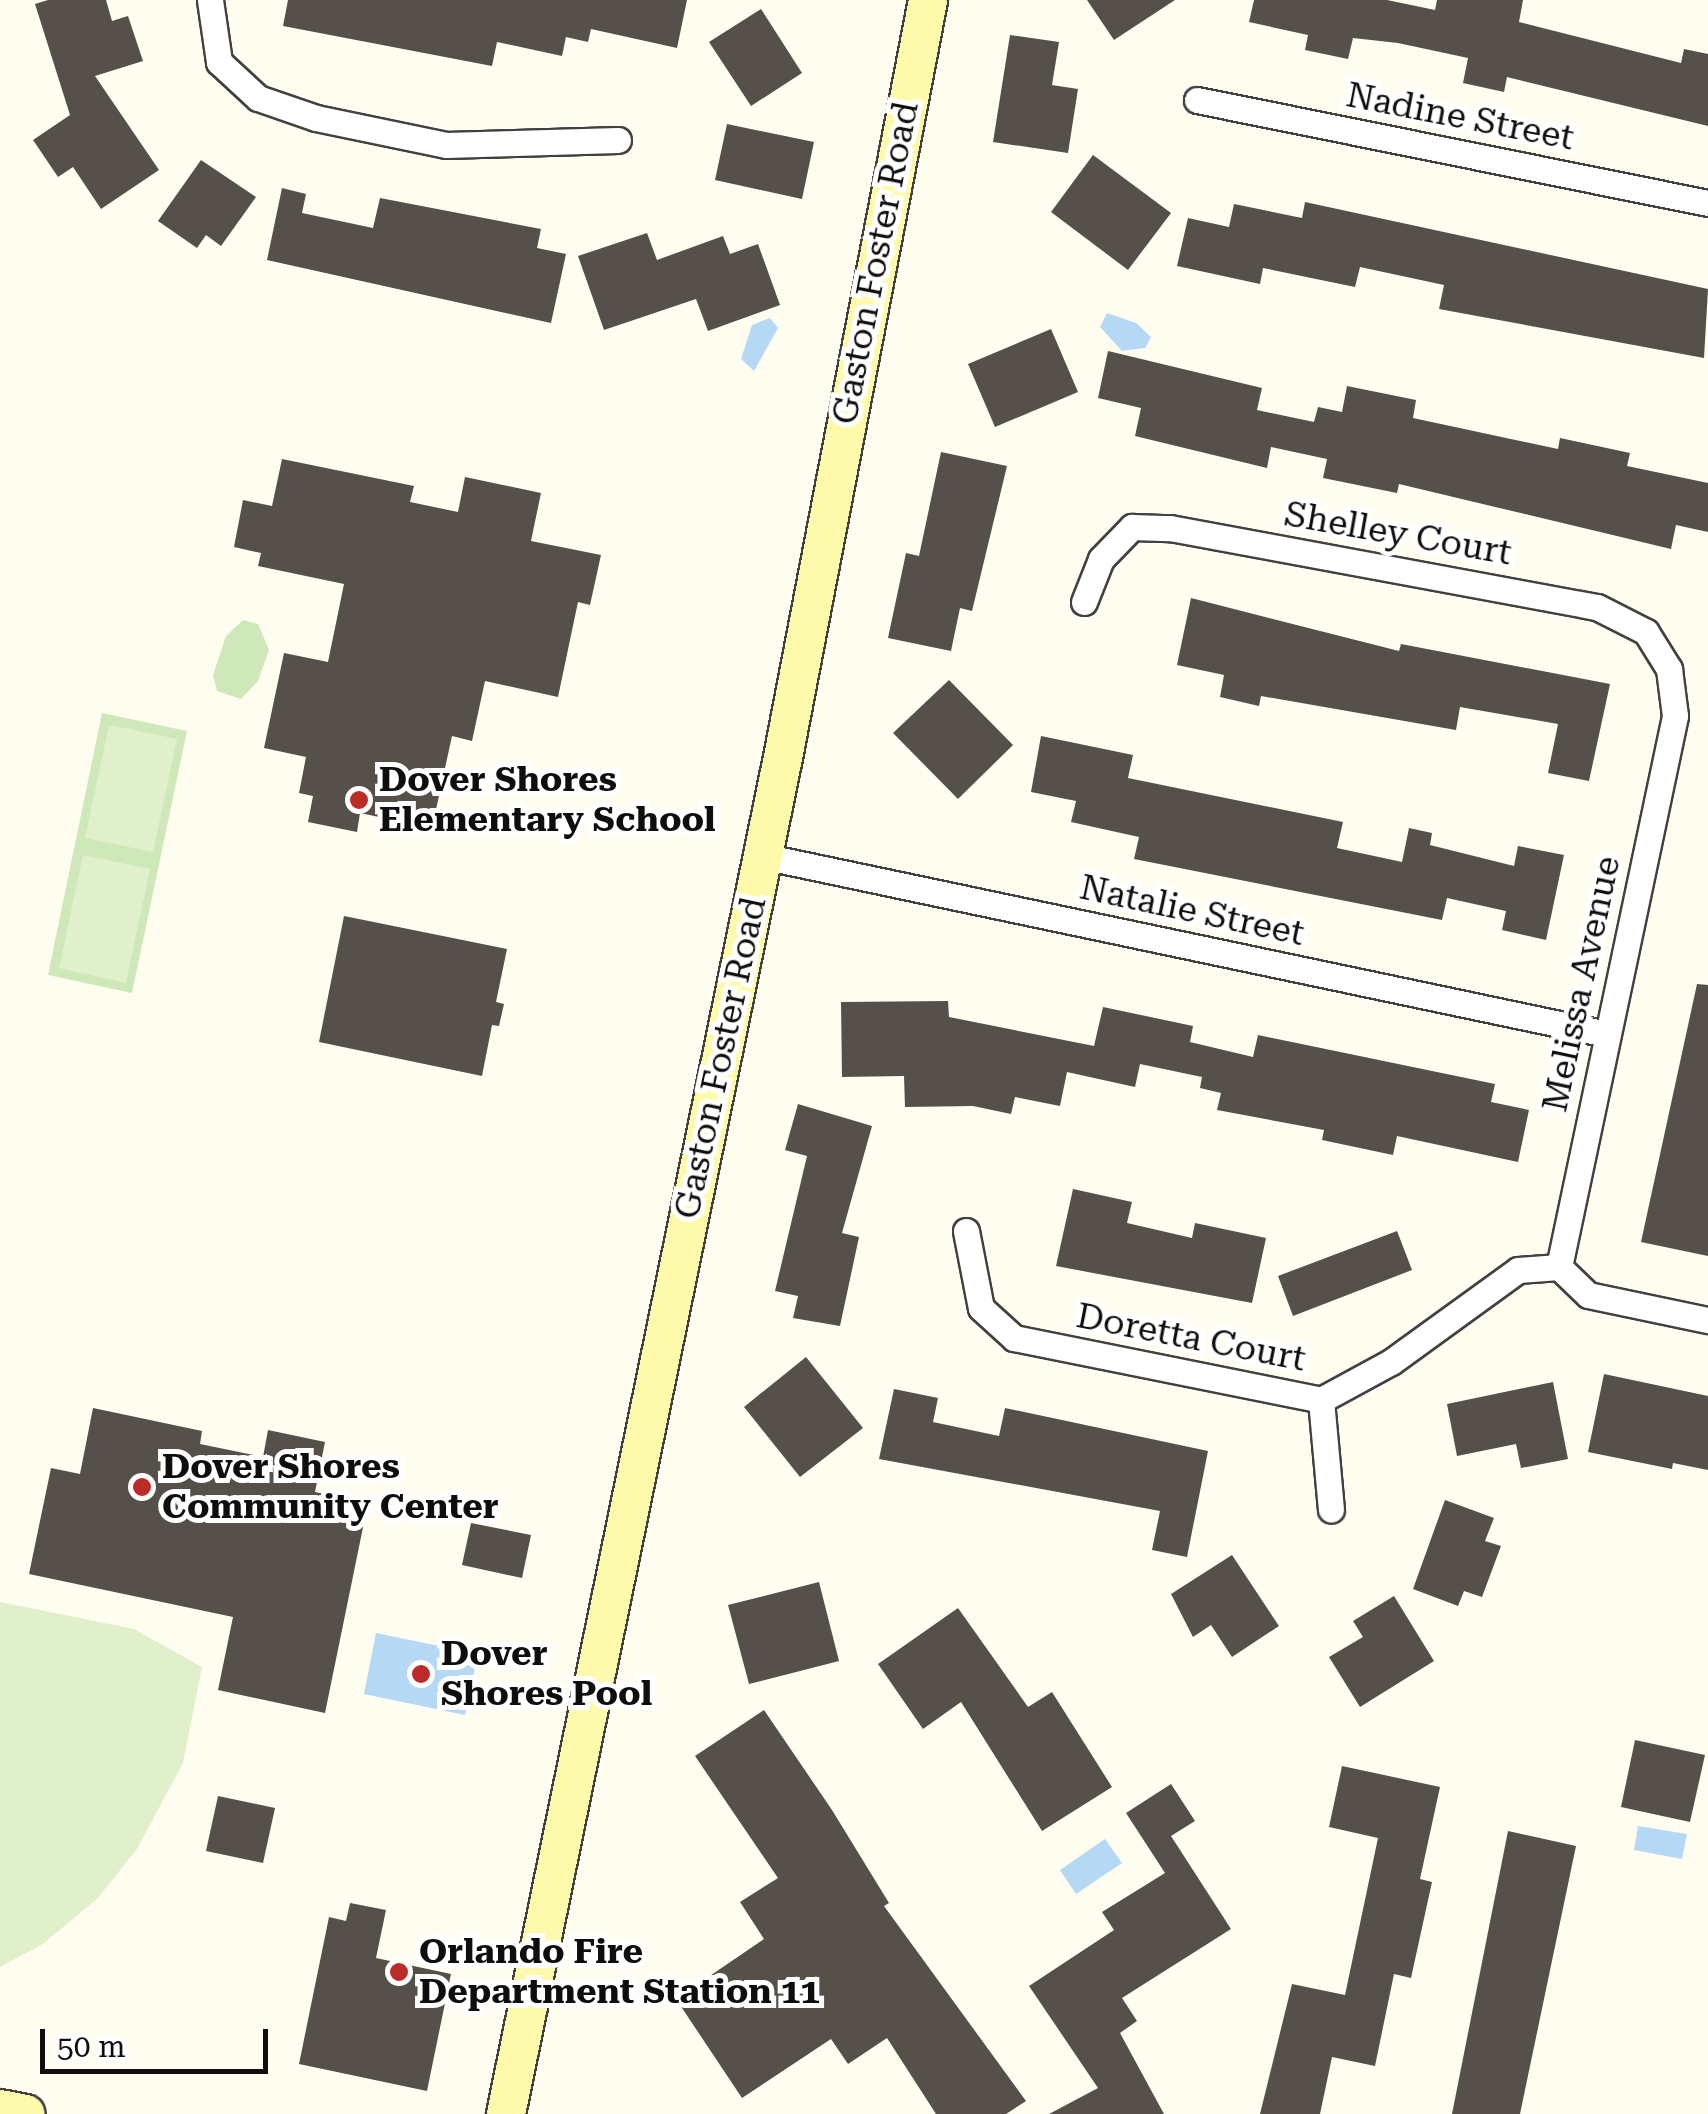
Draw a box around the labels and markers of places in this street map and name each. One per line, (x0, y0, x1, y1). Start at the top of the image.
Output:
place label: Dover Shores Elementary School (379, 759, 716, 841)
marker: Dover Shores Elementary School (348, 789, 370, 811)
place label: Dover Shores Community Center (162, 1446, 499, 1528)
marker: Dover Shores Community Center (131, 1476, 153, 1498)
place label: Dover Shores Pool (441, 1633, 652, 1715)
marker: Dover Shores Pool (410, 1663, 432, 1685)
place label: Orlando Fire Department Station 11 (419, 1931, 820, 2013)
marker: Orlando Fire Department Station 11 (388, 1961, 410, 1983)

